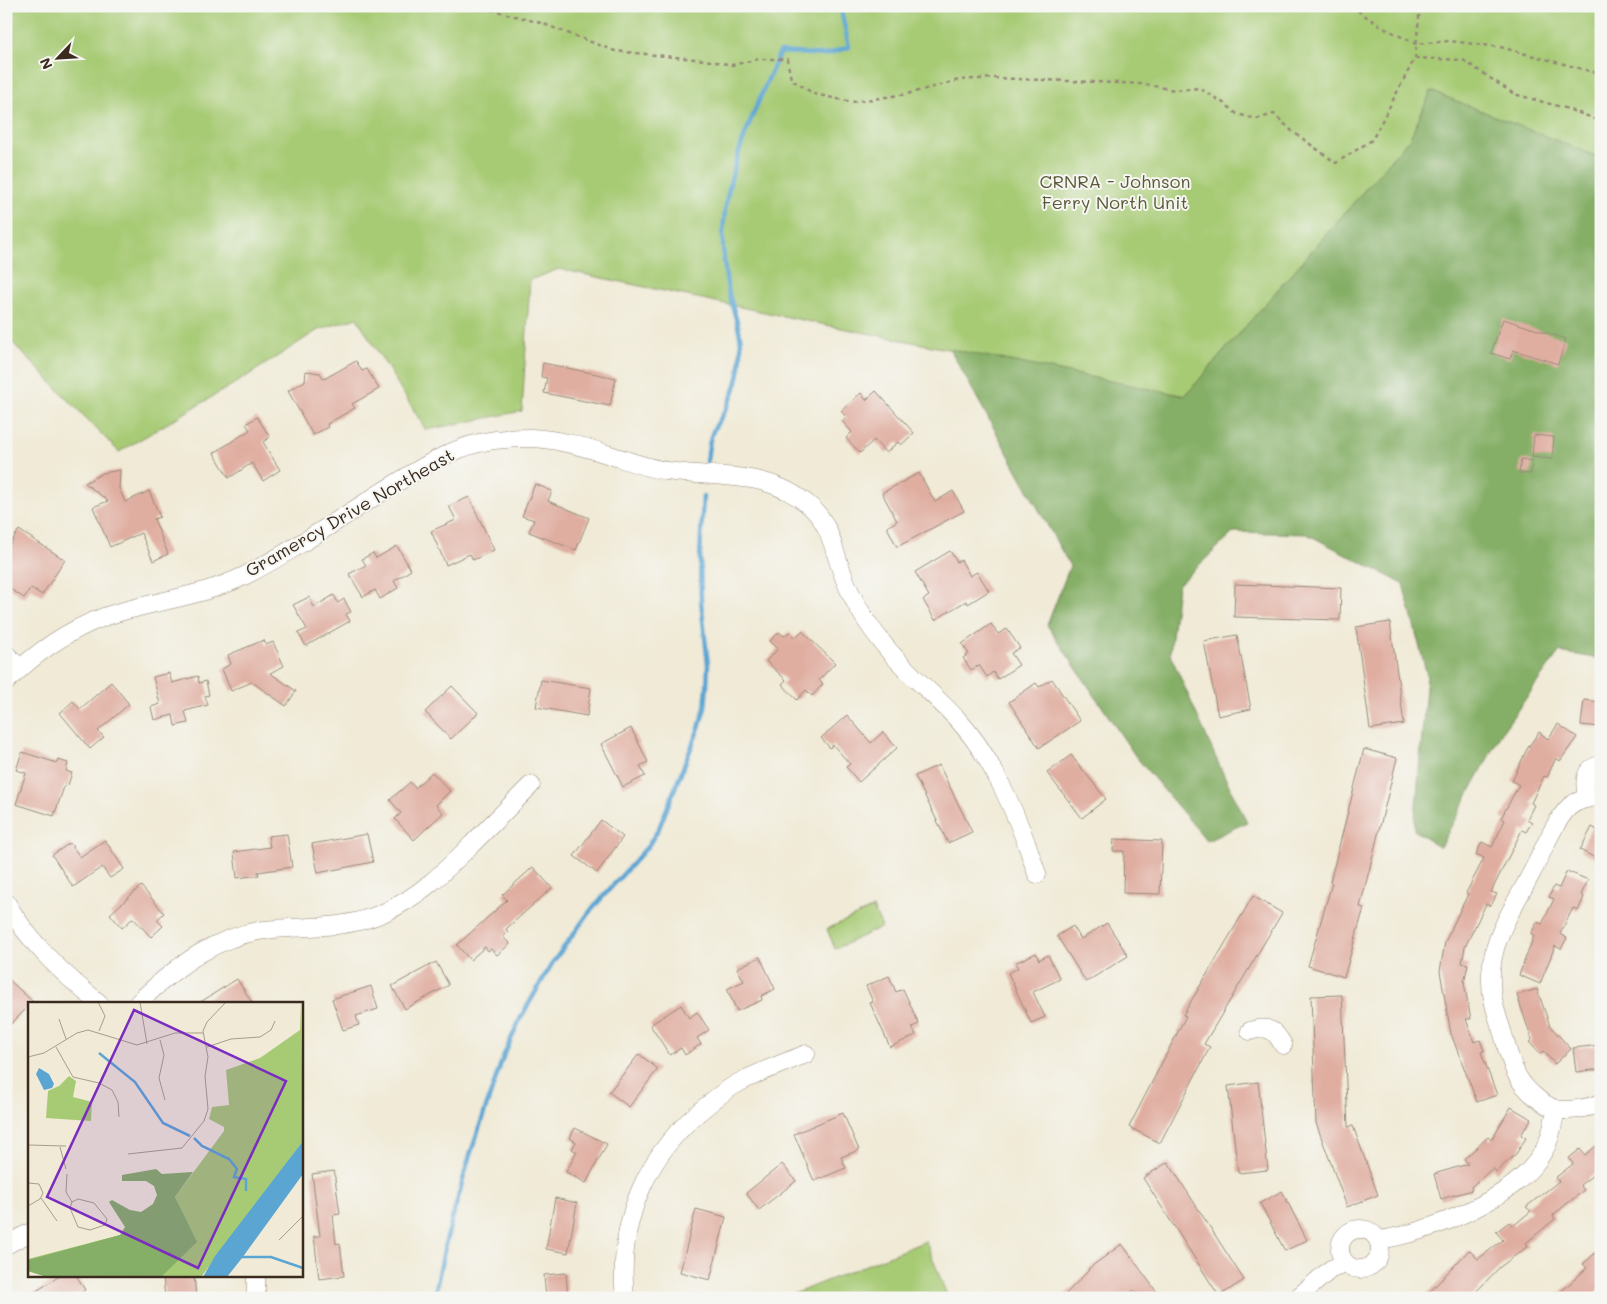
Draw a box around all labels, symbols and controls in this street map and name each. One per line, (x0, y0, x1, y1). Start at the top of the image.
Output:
north arrow (32, 32, 82, 82)
text: N (35, 55, 57, 73)
park label: CRNRA - Johnson Ferry North Unit (1040, 169, 1190, 214)
street label: Gramercy Drive Northeast (241, 442, 458, 582)
inset map (28, 1002, 302, 1276)

